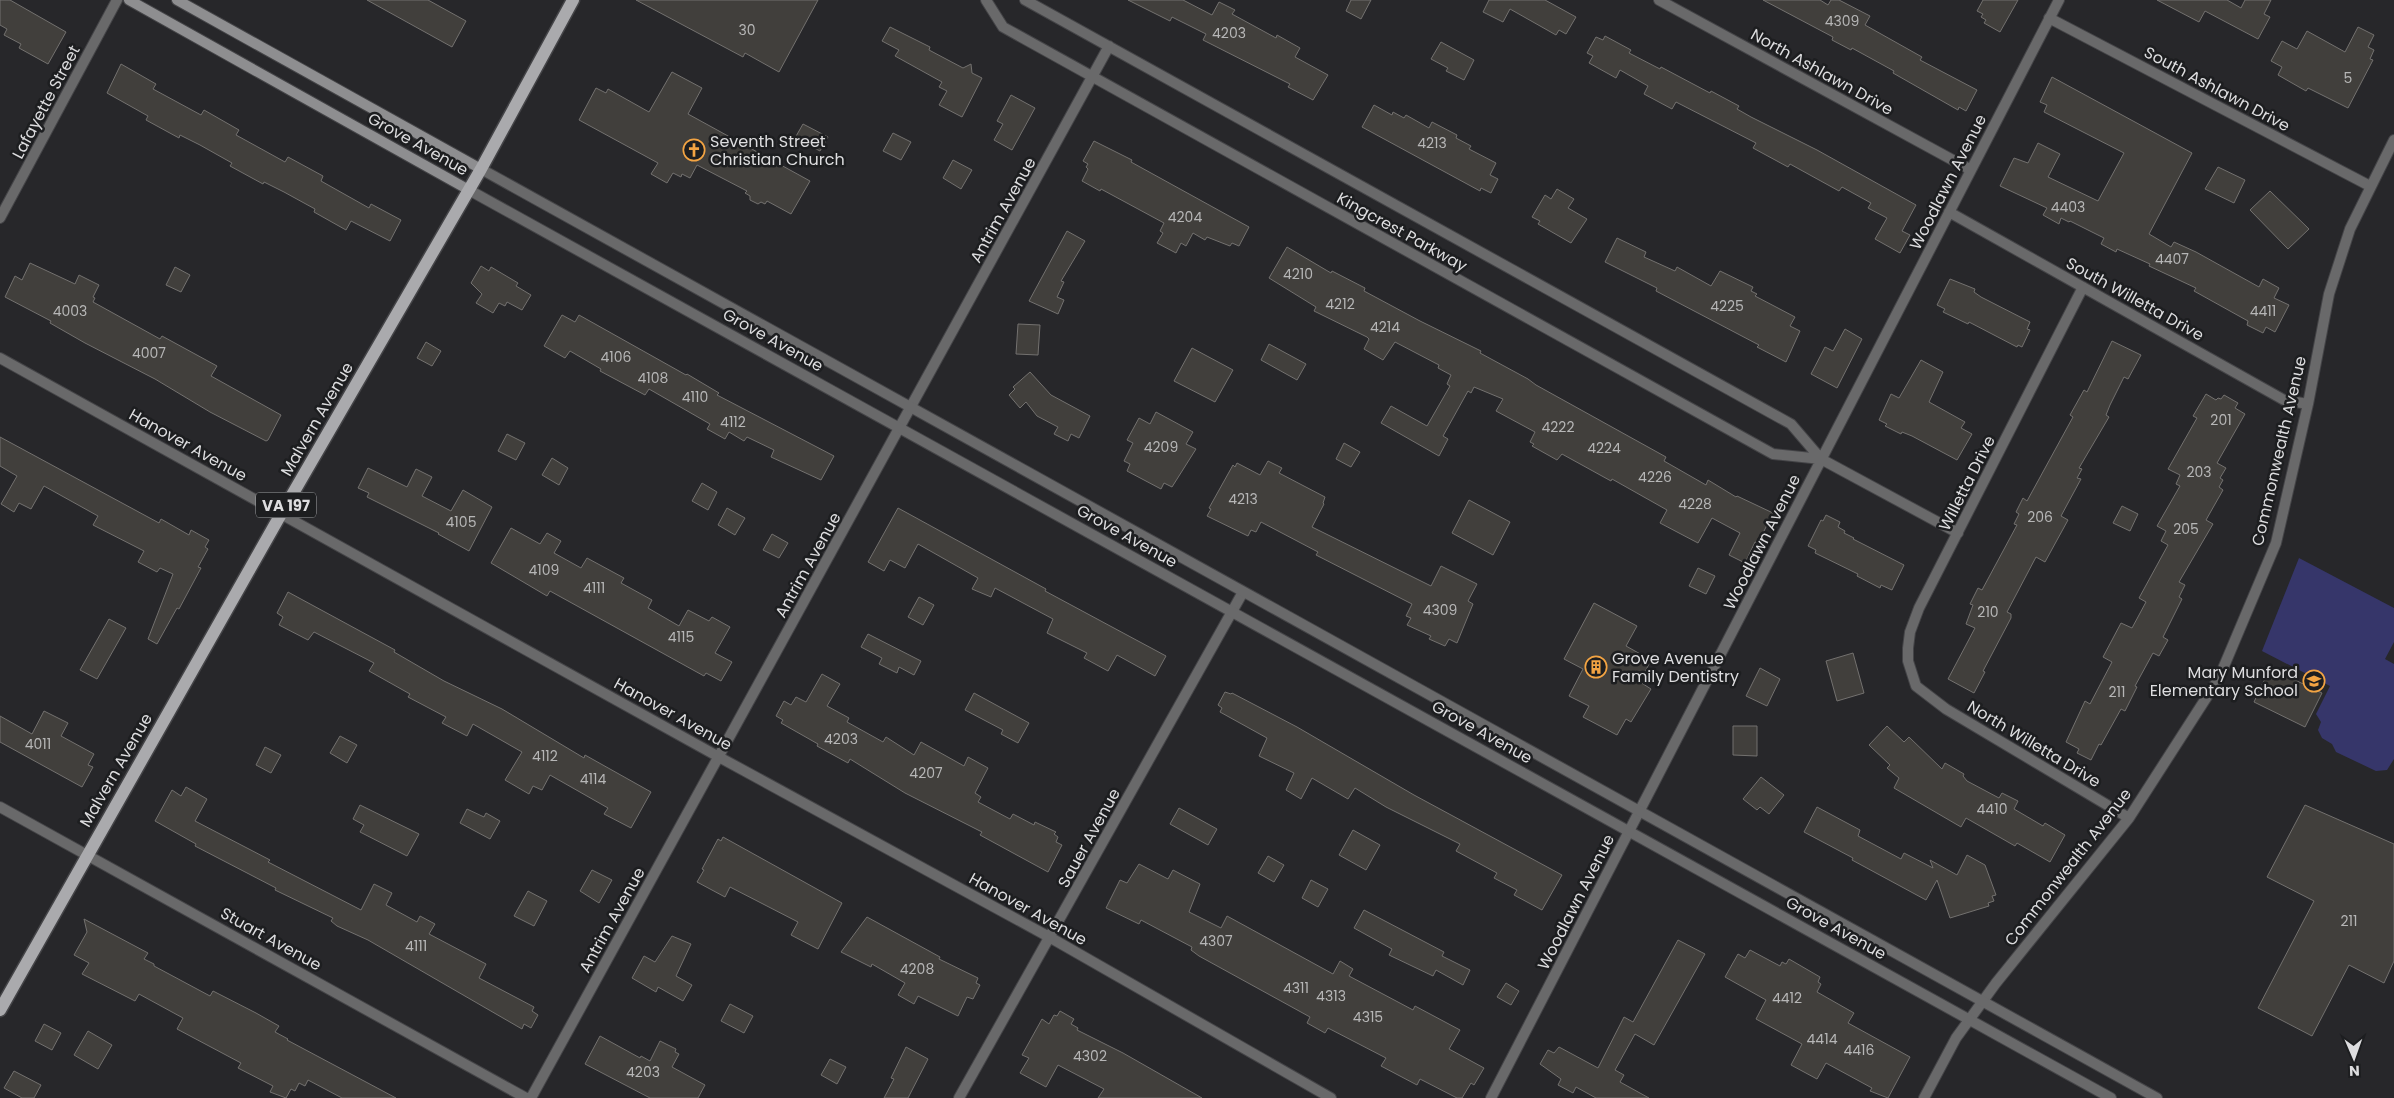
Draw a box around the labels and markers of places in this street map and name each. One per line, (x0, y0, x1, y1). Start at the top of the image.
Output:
place label: Seventh Street Christian Church (710, 130, 845, 171)
church icon: Seventh Street Christian Church (682, 138, 706, 162)
place label: Grove Avenue Family Dentistry (1612, 647, 1739, 688)
building icon: Grove Avenue Family Dentistry (1584, 655, 1608, 679)
place label: Mary Munford Elementary School (2150, 661, 2298, 702)
school or university icon: Mary Munford Elementary School (2302, 669, 2326, 693)

